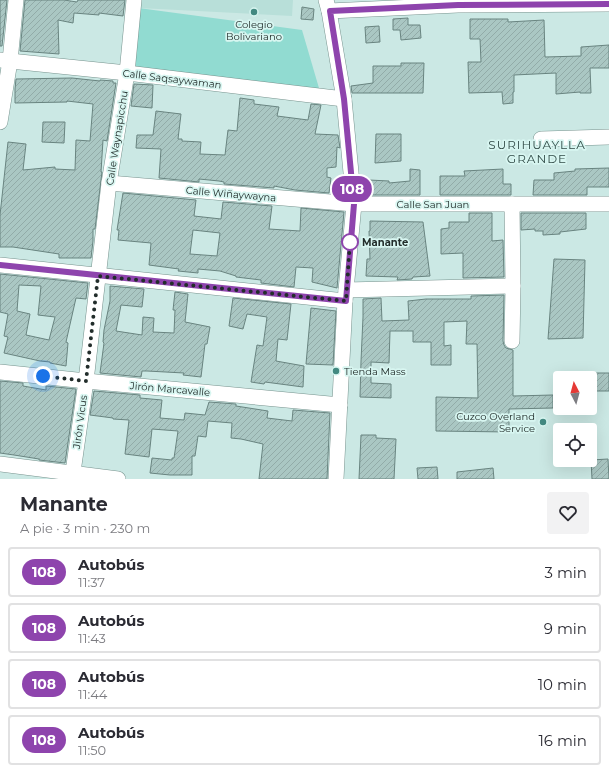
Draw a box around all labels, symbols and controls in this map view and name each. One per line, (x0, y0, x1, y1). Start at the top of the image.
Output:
marker: Colegio Bolivariano (249, 7, 259, 17)
place label: Colegio Bolivariano (226, 18, 282, 43)
street label: Calle Saqsaywaman (122, 66, 222, 92)
street label: Calle Waynapicchu (103, 90, 131, 186)
district label: SURIHUAYLLA GRANDE (488, 137, 586, 166)
line badge: 108 (329, 176, 375, 202)
text: 108 (340, 180, 364, 198)
street label: Calle Wiñaywayna (185, 184, 277, 204)
street label: Calle San Juan (397, 198, 469, 211)
marker: Manante (341, 233, 359, 251)
place label: Manante (362, 236, 408, 249)
place label: Tienda Mass (344, 365, 406, 378)
your location (33, 366, 53, 386)
marker: Tienda Mass (331, 366, 341, 376)
north arrow (553, 371, 597, 415)
map controls (553, 371, 597, 467)
street label: Jirón Marcavalle (128, 379, 211, 399)
street label: Jirón Vicus (70, 394, 90, 451)
place label: Cuzco Overland Service (456, 410, 535, 435)
marker: Cuzco Overland Service (538, 417, 548, 427)
button: locate (553, 423, 597, 467)
button: heart (547, 492, 589, 534)
text: Manante (20, 493, 108, 516)
text: A pie · 3 min · 230 m (20, 520, 150, 536)
text: Autobús (78, 555, 144, 574)
text: 108 (32, 563, 56, 581)
text: 3 min (545, 563, 587, 582)
text: 11:37 (78, 574, 105, 590)
text: Autobús (78, 611, 144, 630)
text: 108 (32, 619, 56, 637)
text: 9 min (544, 619, 587, 638)
text: 11:43 (78, 630, 106, 646)
text: Autobús (78, 667, 144, 686)
text: 108 (32, 675, 56, 693)
text: 10 min (538, 675, 587, 694)
text: 11:44 (78, 686, 107, 702)
text: Autobús (78, 723, 144, 742)
text: 108 (32, 731, 56, 749)
text: 16 min (538, 731, 587, 750)
text: 11:50 (78, 742, 106, 758)

